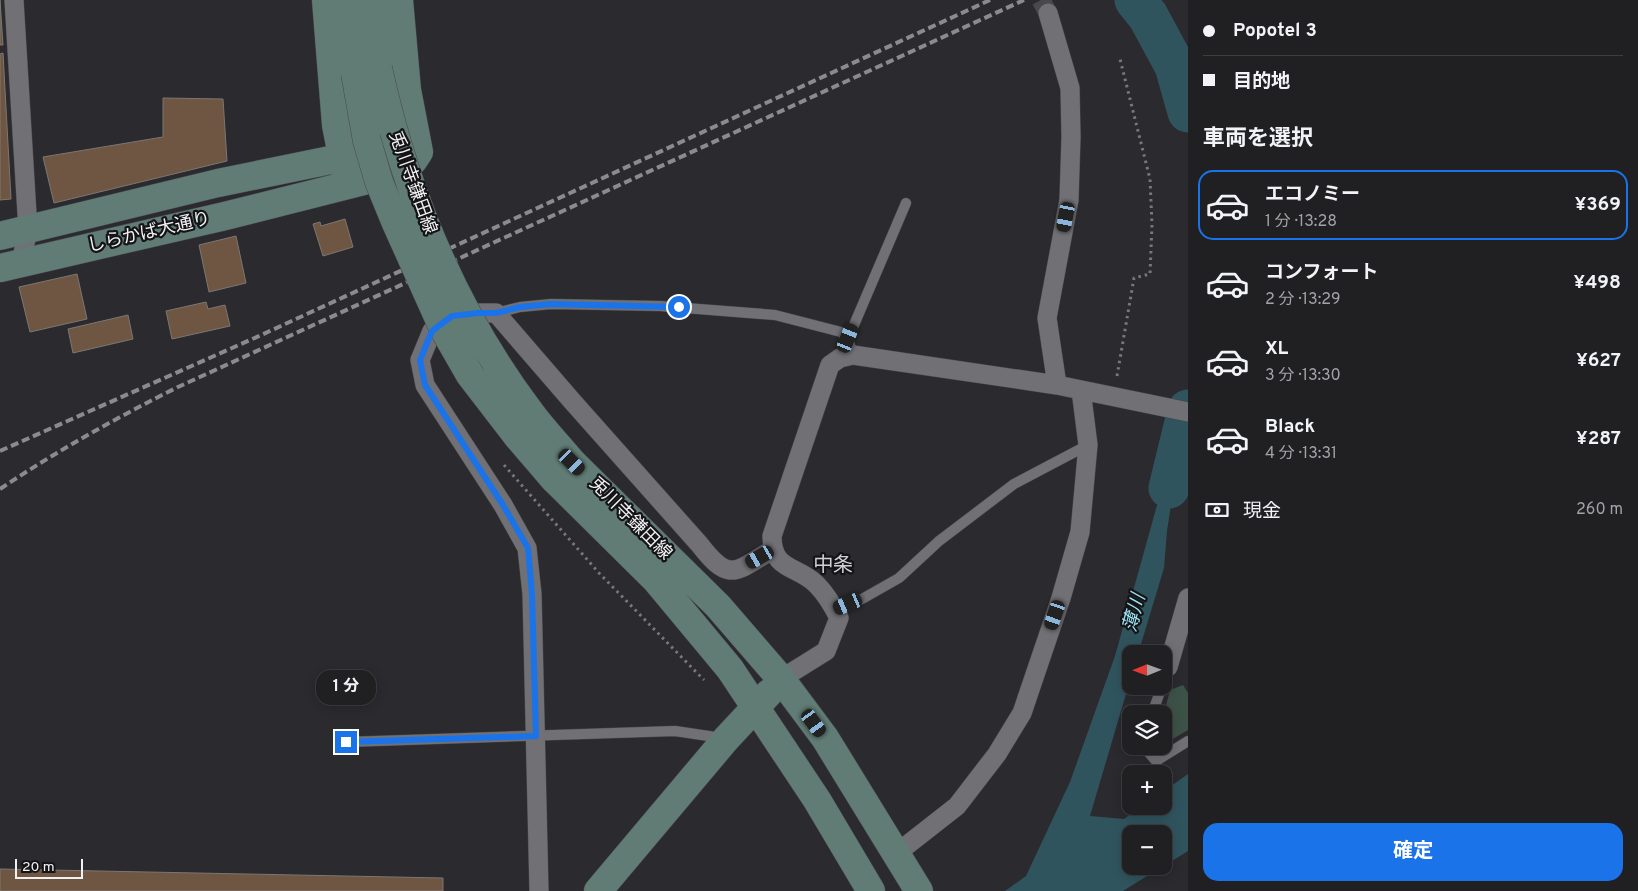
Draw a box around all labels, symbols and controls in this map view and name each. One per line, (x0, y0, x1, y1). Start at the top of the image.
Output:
text: Popotel 3 (1233, 19, 1317, 43)
text: 目的地 (1233, 70, 1290, 94)
text: 車両を選択 (1203, 126, 1313, 153)
street label: 兎川寺鎌田線 (383, 128, 441, 238)
icon: car (1205, 183, 1250, 228)
text: エコノミー (1265, 183, 1360, 207)
text: ¥369 (1575, 193, 1621, 217)
car (1055, 201, 1076, 233)
street label: しらかば大通り (85, 208, 213, 258)
text: 1 分 · 13:28 (1265, 212, 1337, 232)
icon: car (1205, 261, 1250, 306)
text: コンフォート (1265, 261, 1378, 285)
text: ¥498 (1574, 271, 1621, 295)
text: 2 分 · 13:29 (1265, 290, 1341, 310)
route start (668, 296, 690, 318)
car (835, 321, 860, 355)
text: XL (1265, 337, 1288, 361)
icon: car (1205, 339, 1250, 384)
text: ¥627 (1576, 349, 1621, 373)
text: 3 分 · 13:30 (1265, 366, 1341, 386)
text: Black (1265, 415, 1315, 439)
icon: car (1205, 417, 1250, 462)
text: ¥287 (1576, 427, 1621, 451)
text: 4 分 · 13:31 (1265, 444, 1337, 464)
car (556, 446, 587, 478)
street label: 兎川寺鎌田線 (584, 473, 676, 565)
icon: cash (1203, 496, 1231, 524)
text: 現金 (1243, 500, 1281, 524)
text: 260 m (1576, 500, 1623, 520)
car (743, 543, 776, 571)
district label: 中条 (813, 553, 853, 579)
water label: 薄川 (1118, 590, 1152, 634)
car (831, 591, 864, 617)
car (1043, 598, 1066, 632)
north arrow (1122, 645, 1172, 695)
map controls (1122, 645, 1172, 875)
callout: 1 分 (316, 670, 376, 704)
text: 1 分 (333, 677, 359, 697)
button: layers (1122, 705, 1172, 755)
car (799, 706, 828, 740)
route end (335, 731, 357, 753)
button: + (1122, 765, 1172, 815)
button: 確定 (1203, 823, 1623, 881)
button: − (1122, 825, 1172, 875)
scale bar (15, 856, 82, 879)
text: 20 m (22, 859, 55, 876)

